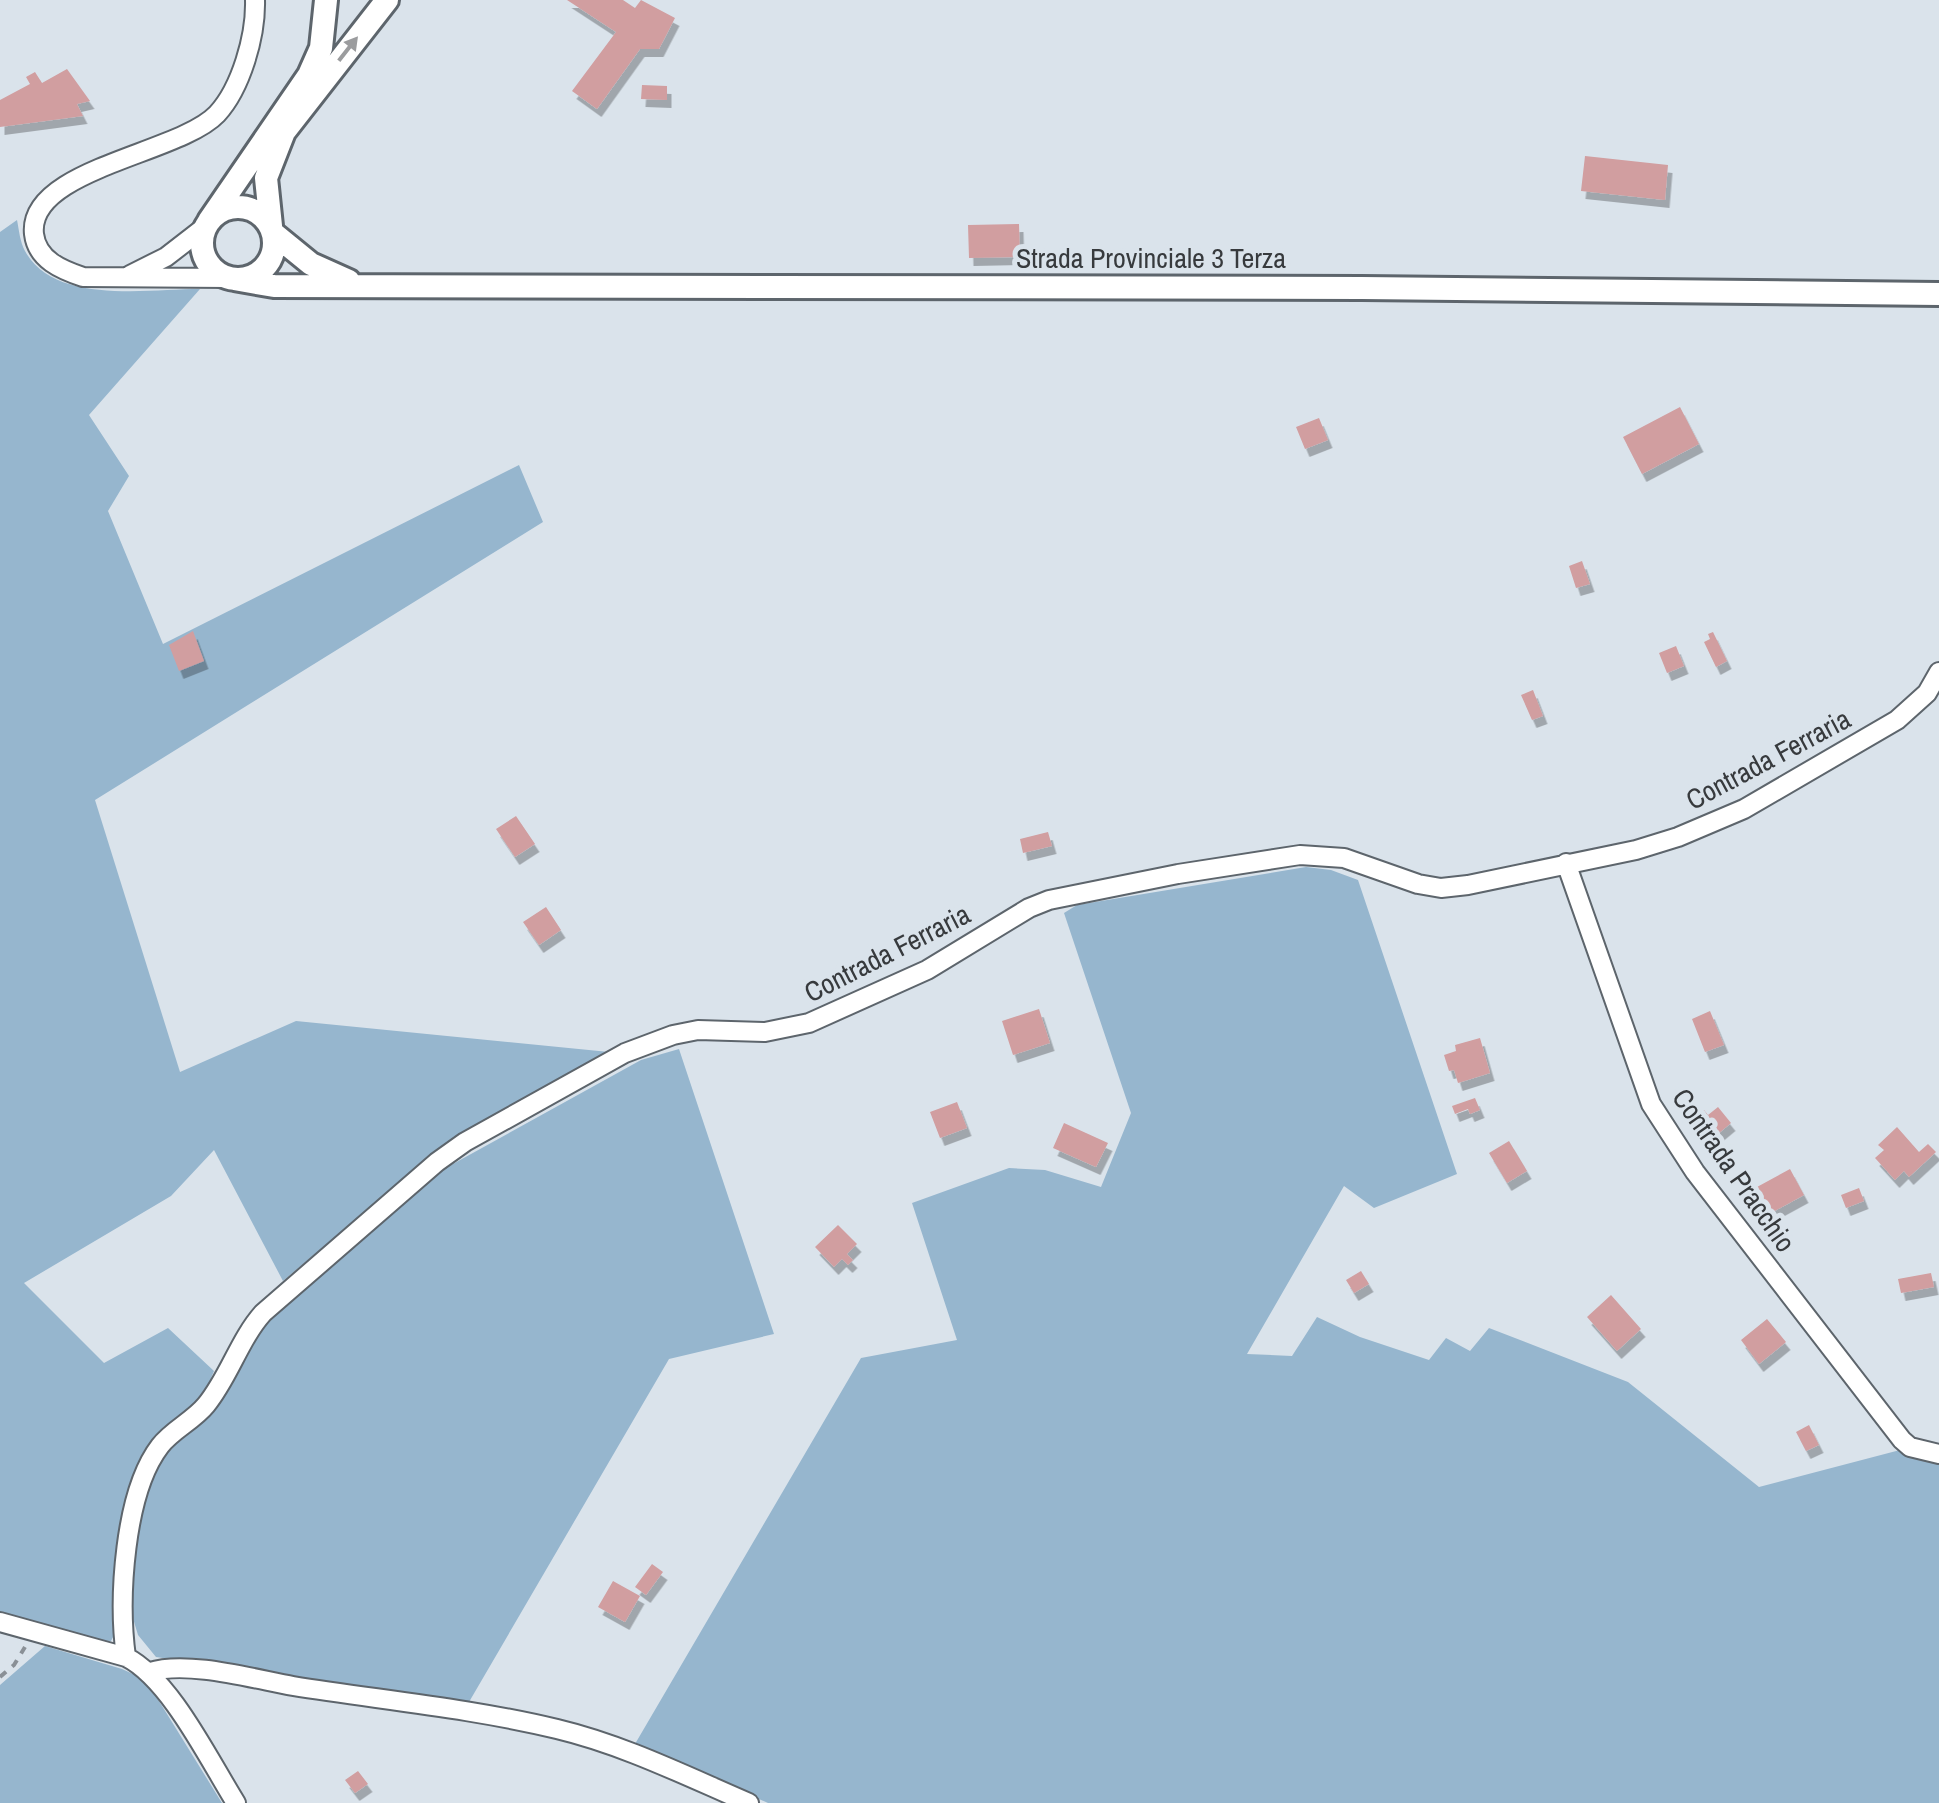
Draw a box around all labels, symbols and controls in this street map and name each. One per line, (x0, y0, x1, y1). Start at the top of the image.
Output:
one-way arrow (338, 36, 358, 62)
street label: Strada Provinciale 3 Terza (1016, 239, 1286, 277)
street label: Contrada Ferraria (1679, 700, 1857, 818)
street label: Contrada Ferraria (798, 895, 977, 1011)
street label: Contrada Pracchio (1664, 1081, 1804, 1259)

